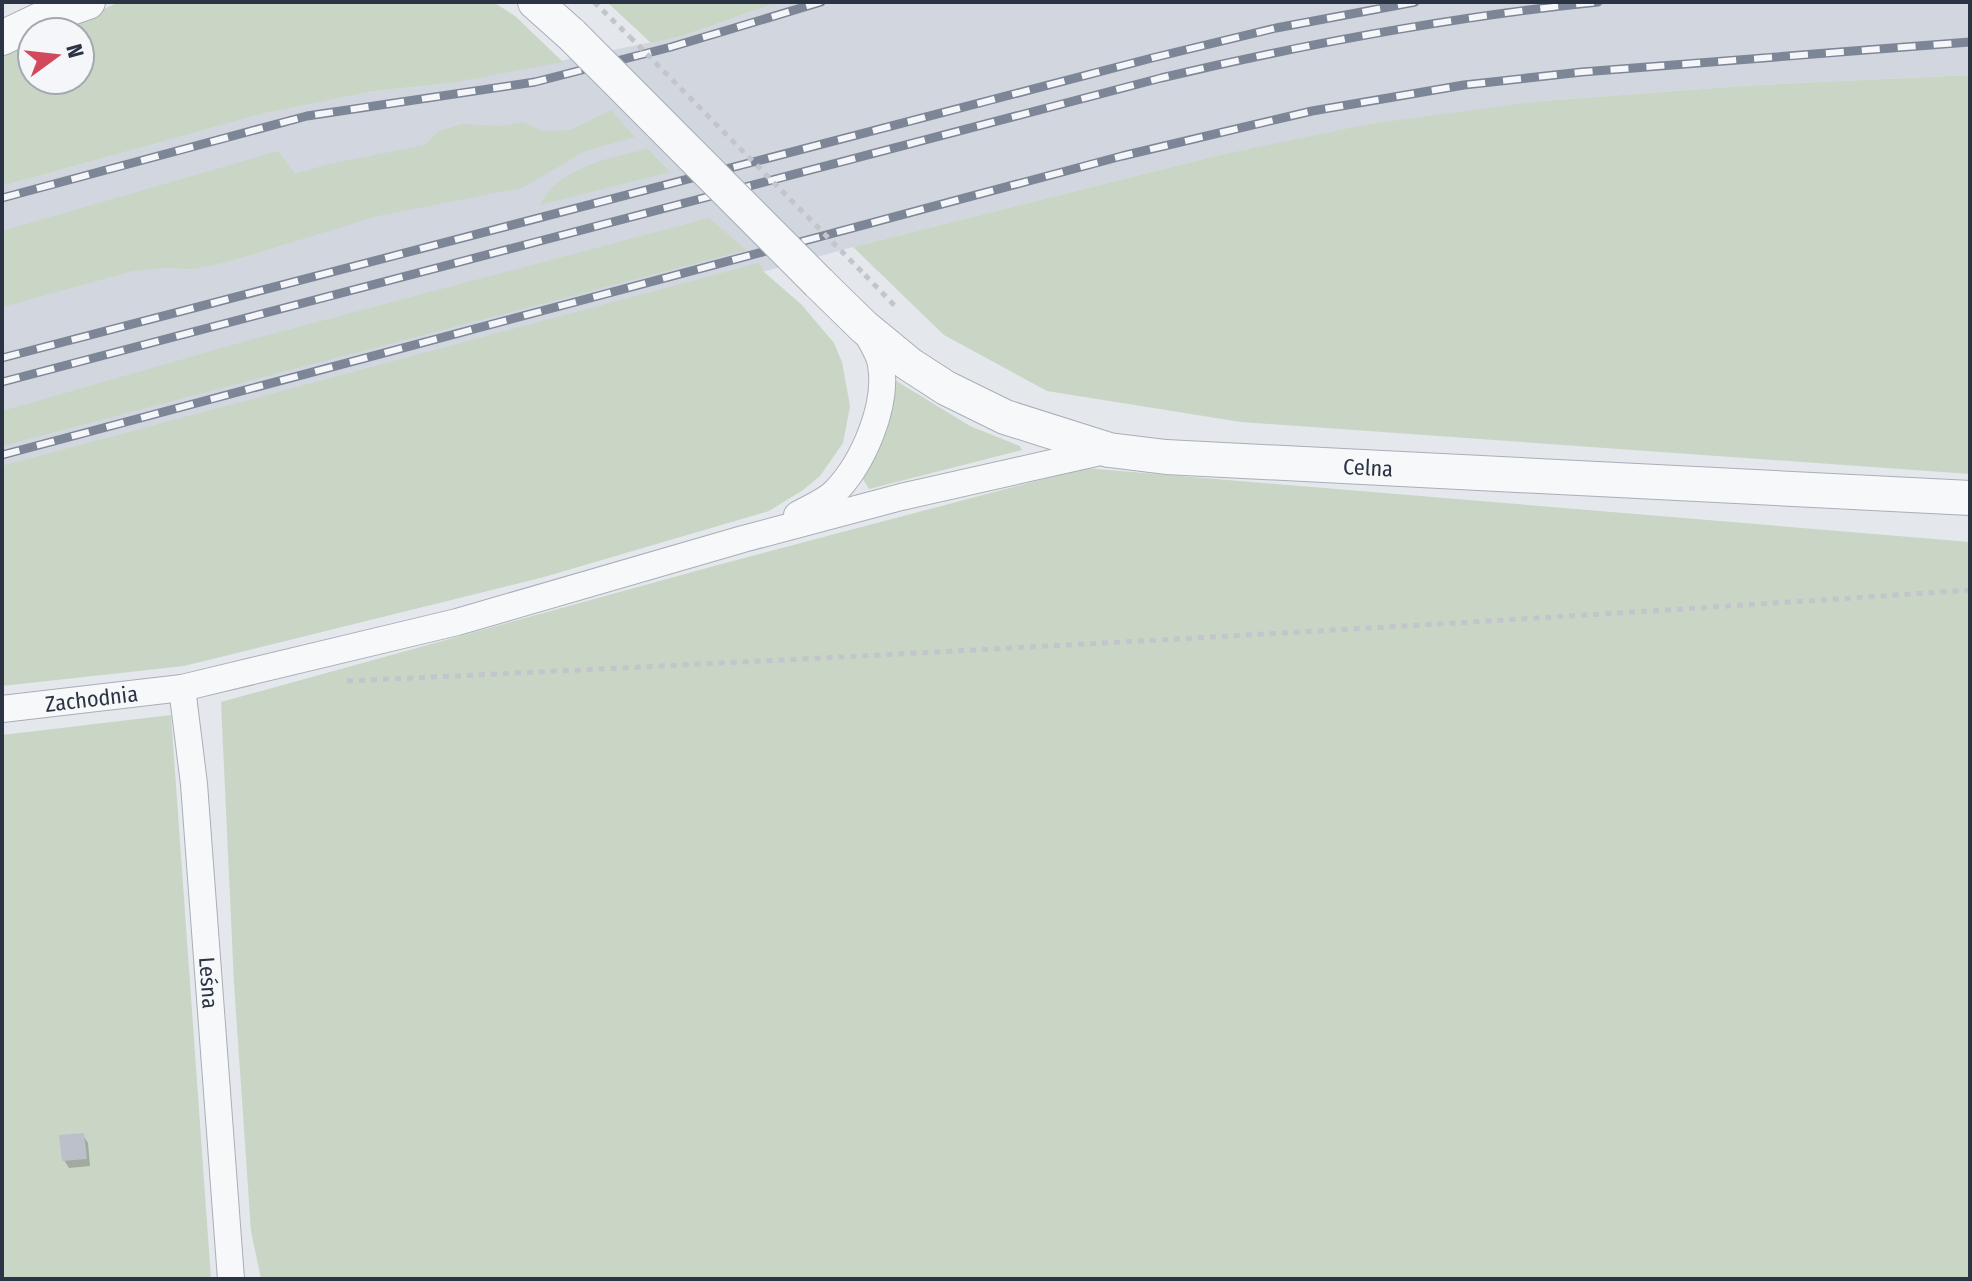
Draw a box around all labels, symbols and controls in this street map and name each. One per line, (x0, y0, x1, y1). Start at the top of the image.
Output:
north arrow (16, 16, 96, 96)
text: N (60, 41, 90, 61)
street label: Celna (1343, 453, 1394, 483)
street label: Zachodnia (44, 680, 139, 718)
street label: Leśna (193, 956, 224, 1010)

